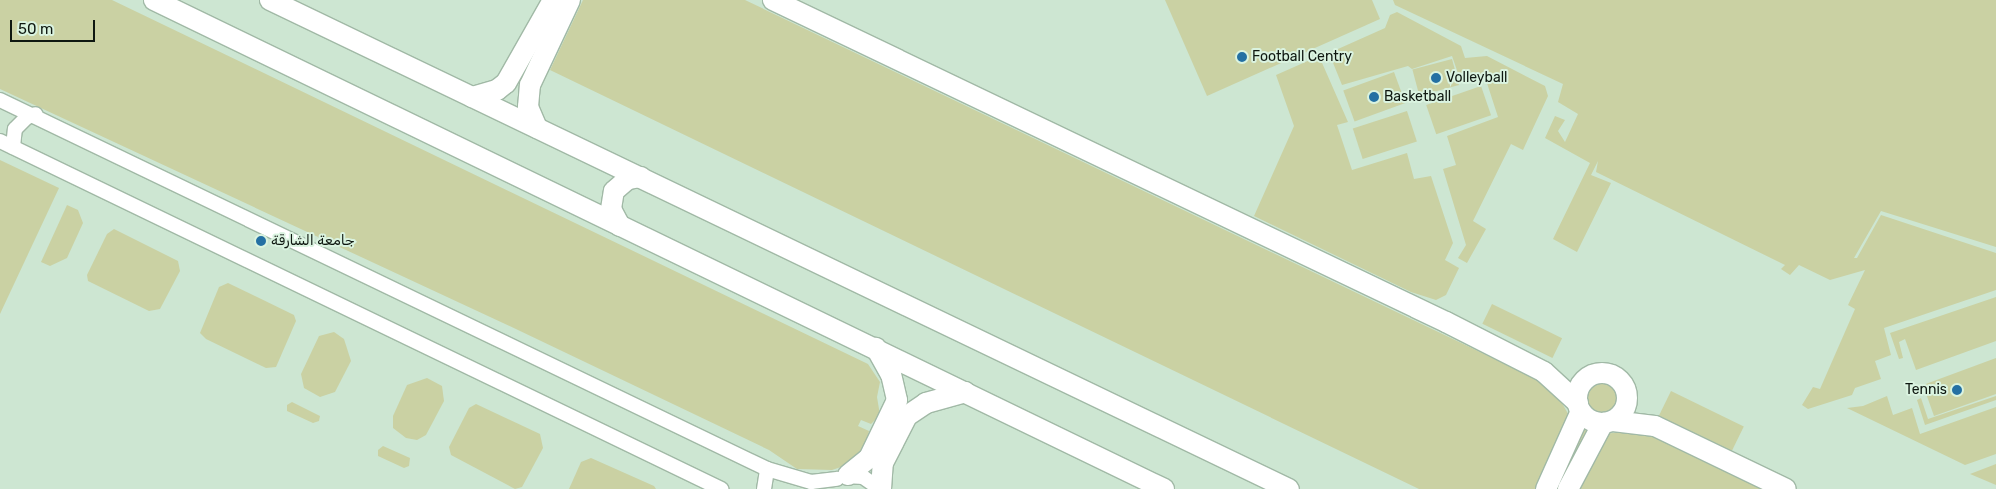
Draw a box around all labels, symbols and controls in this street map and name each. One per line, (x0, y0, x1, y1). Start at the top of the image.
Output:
scale bar (12, 10, 98, 42)
text: 50 m (18, 20, 53, 38)
place label: Football Centry (1252, 49, 1352, 65)
marker: Football Centry (1236, 51, 1248, 63)
place label: Volleyball (1446, 70, 1507, 86)
marker: Volleyball (1430, 72, 1442, 84)
place label: Basketball (1384, 89, 1451, 105)
marker: Basketball (1368, 91, 1380, 103)
place label: جامعة الشارقة (271, 233, 355, 249)
marker: جامعة الشارقة (255, 235, 267, 247)
place label: Tennis (1905, 382, 1947, 398)
marker: Tennis (1951, 384, 1963, 396)

